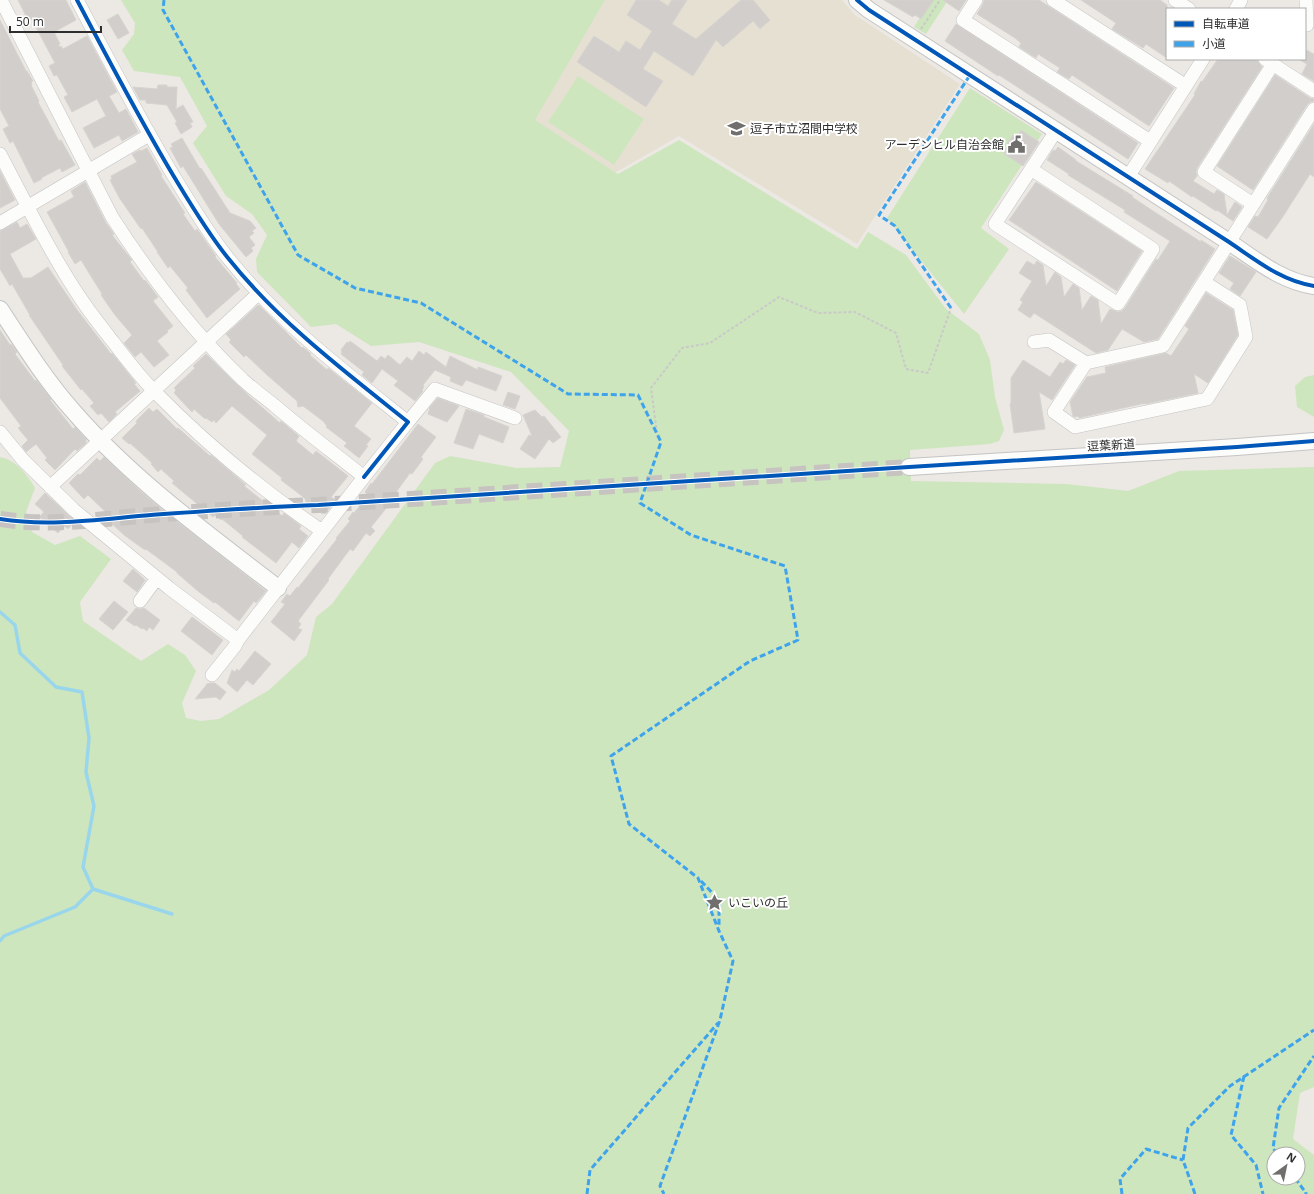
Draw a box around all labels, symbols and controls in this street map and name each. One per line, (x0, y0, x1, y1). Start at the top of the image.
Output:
scale bar (10, 8, 101, 34)
legend (1166, 8, 1306, 60)
text: 50 m (16, 13, 44, 30)
text: 自転車道 (1202, 15, 1250, 32)
text: 小道 (1202, 35, 1226, 52)
school or university icon: 逗子市立沼間中学校 (727, 118, 747, 138)
place label: 逗子市立沼間中学校 (750, 120, 858, 137)
public building icon: アーデンヒル自治会館 (1007, 134, 1027, 154)
place label: アーデンヒル自治会館 (885, 136, 1004, 153)
street label: 逗葉新道 (1087, 435, 1135, 455)
place icon: いこいの丘 (705, 892, 725, 912)
place label: いこいの丘 (728, 894, 788, 911)
north arrow (1266, 1146, 1306, 1186)
text: N (1284, 1148, 1300, 1166)

